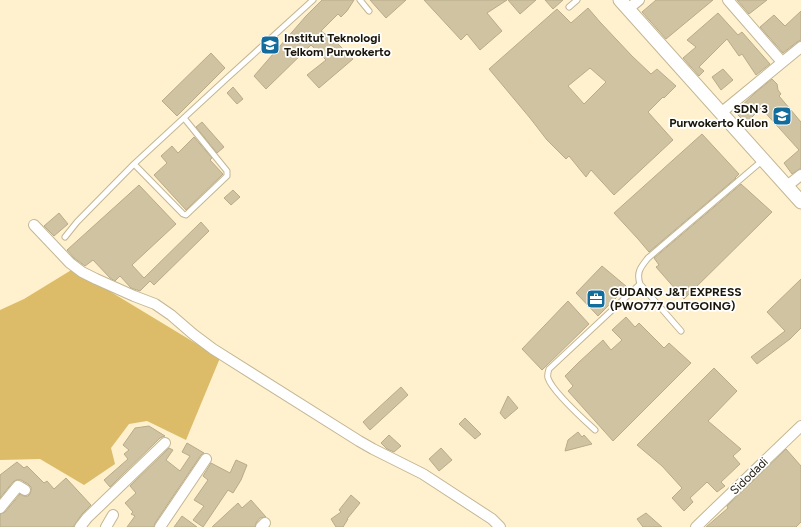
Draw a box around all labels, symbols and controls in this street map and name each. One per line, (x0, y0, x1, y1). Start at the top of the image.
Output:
place label: Institut Teknologi Telkom Purwokerto (284, 31, 391, 59)
school or university icon: Institut Teknologi Telkom Purwokerto (259, 34, 281, 56)
place label: SDN 3 Purwokerto Kulon (669, 102, 768, 130)
school or university icon: SDN 3 Purwokerto Kulon (771, 105, 793, 127)
place label: GUDANG J&T EXPRESS (PWO777 OUTGOING) (610, 285, 741, 313)
office icon: GUDANG J&T EXPRESS (PWO777 OUTGOING) (585, 288, 607, 310)
street label: Sidodadi (727, 455, 771, 497)

